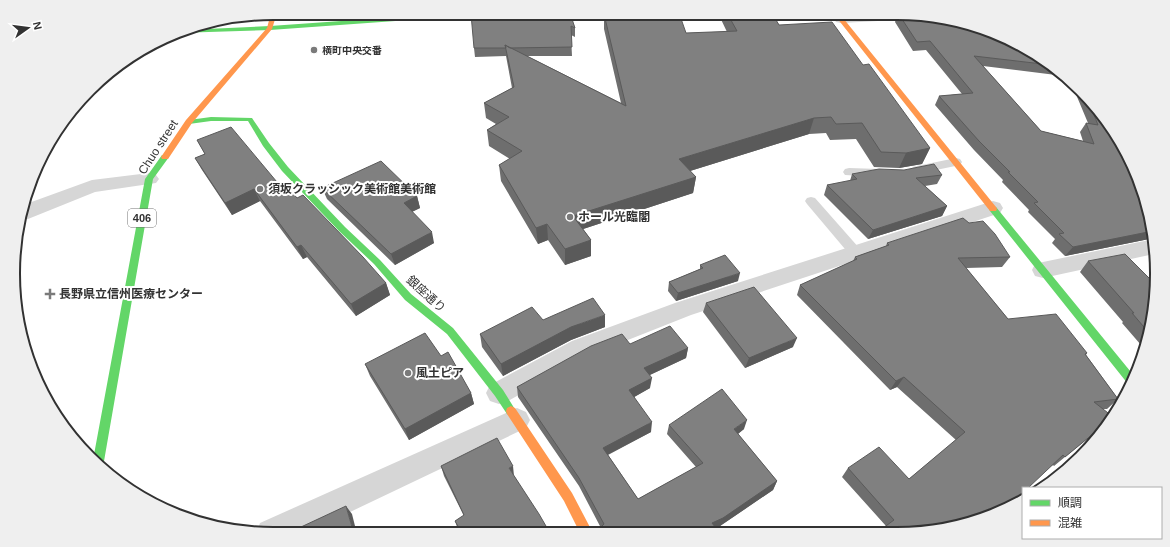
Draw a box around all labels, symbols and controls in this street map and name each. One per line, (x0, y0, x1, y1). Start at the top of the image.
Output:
north arrow (8, 8, 48, 48)
text: N (31, 20, 44, 31)
marker: 横町中央交番 (309, 45, 319, 55)
place label: 横町中央交番 (322, 45, 382, 56)
street label: Chuo street (135, 117, 181, 177)
place label: 須坂クラッシック美術館美術館 (268, 182, 436, 196)
marker: 須坂クラッシック美術館美術館 (255, 184, 265, 194)
road number: 406 (128, 209, 156, 227)
place label: ホール光臨閣 (578, 210, 650, 224)
marker: ホール光臨閣 (565, 212, 575, 222)
street label: 銀座通り (403, 273, 449, 315)
place label: 長野県立信州医療センター (59, 287, 203, 301)
marker: 長野県立信州医療センター (44, 288, 56, 300)
place label: 風土ピア (416, 366, 464, 380)
marker: 風土ピア (403, 368, 413, 378)
legend (1022, 487, 1162, 539)
text: 順調 (1058, 496, 1082, 510)
text: 混雑 (1058, 516, 1082, 530)

